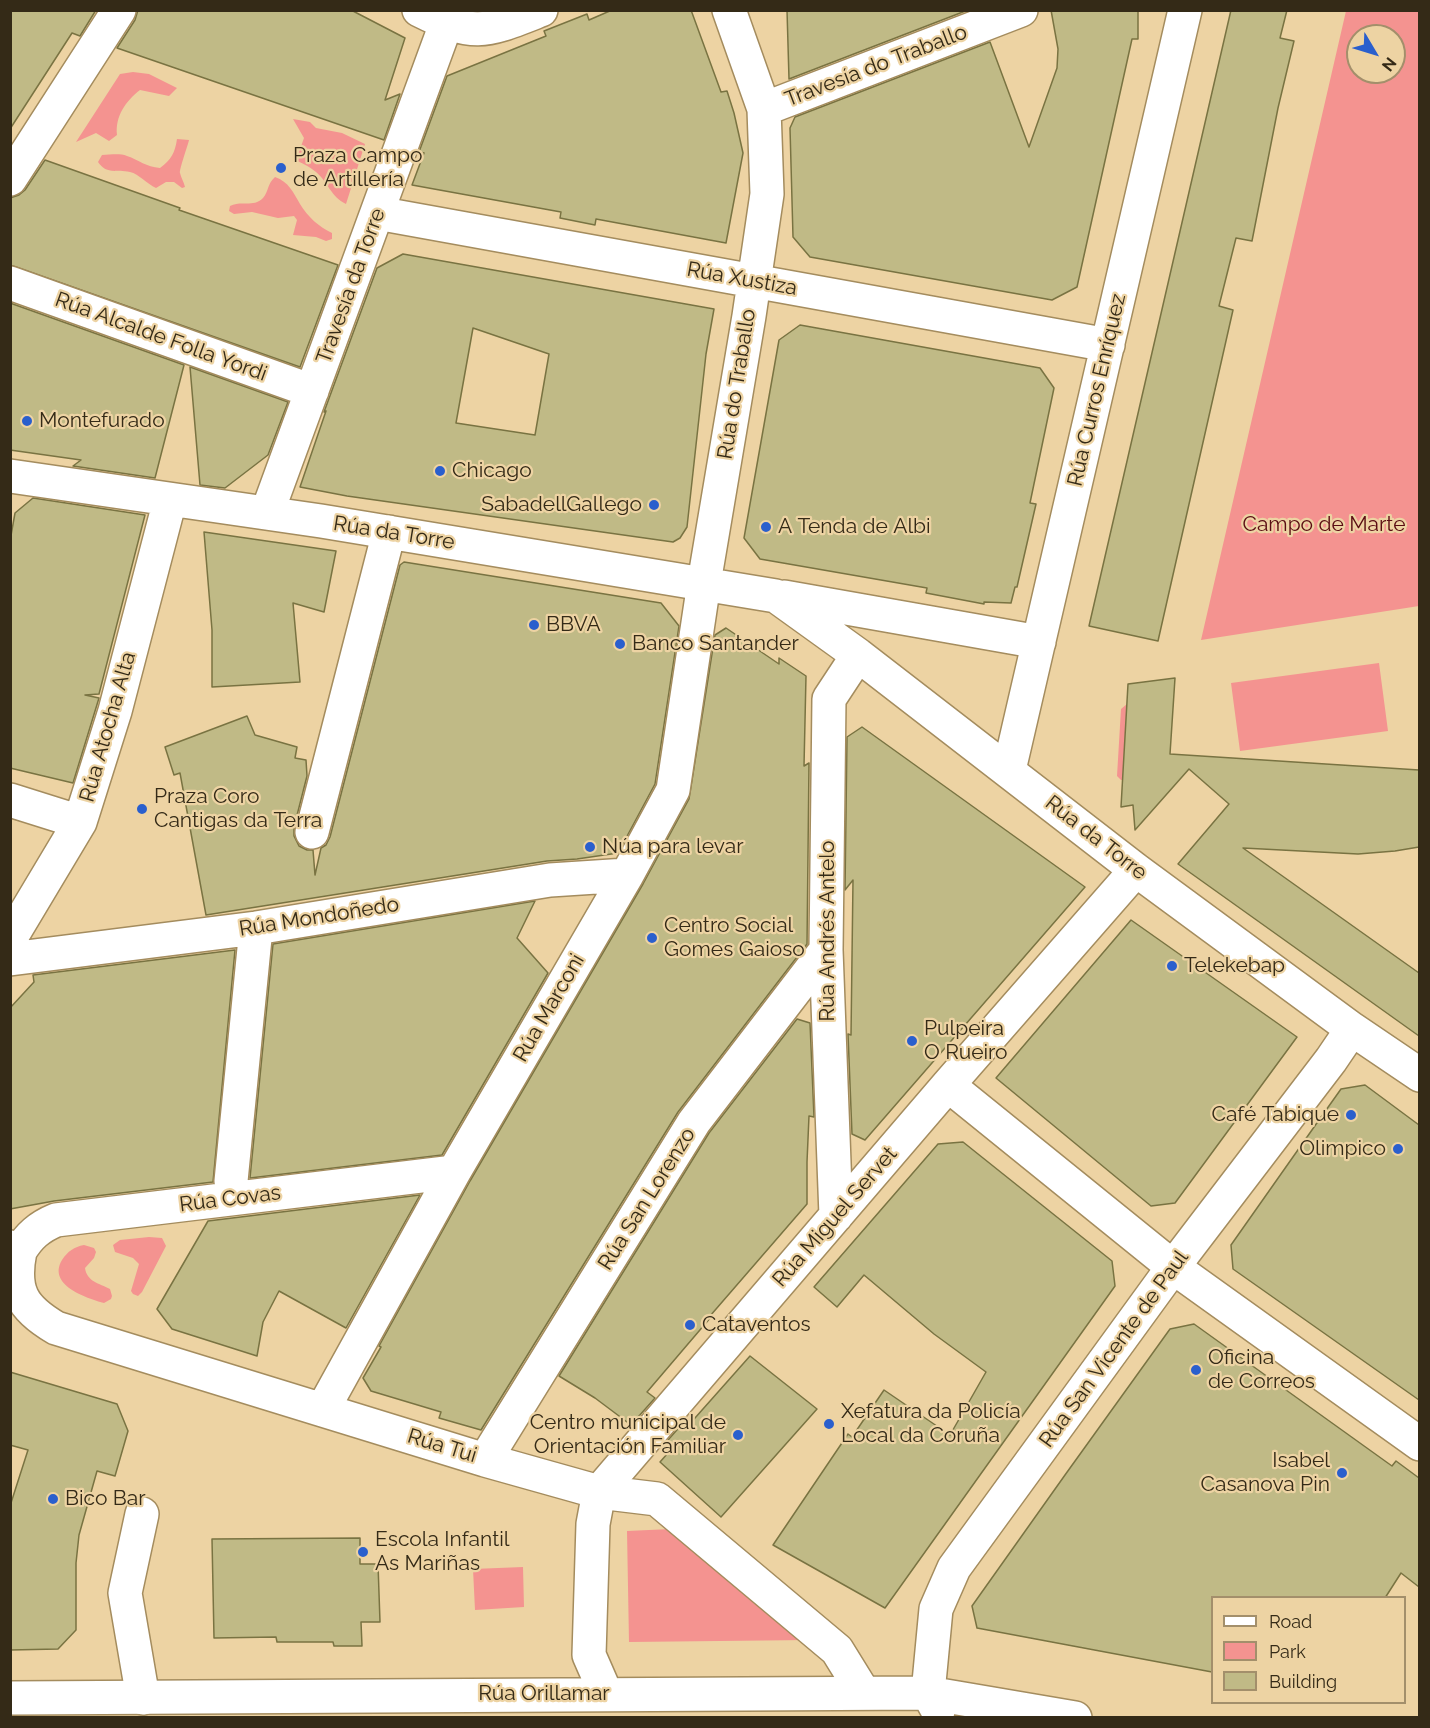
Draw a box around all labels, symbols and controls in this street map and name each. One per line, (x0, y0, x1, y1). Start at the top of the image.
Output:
street label: Travesía do Traballo (781, 20, 971, 112)
north arrow (1346, 24, 1406, 84)
text: N (1378, 53, 1400, 75)
place label: Praza Campo de Artillería (293, 143, 423, 193)
marker: Praza Campo de Artillería (274, 161, 288, 175)
street label: Travesía da Torre (311, 205, 391, 367)
street label: Rúa Xustiza (685, 257, 799, 301)
street label: Rúa Alcalde Folla Yordi (52, 287, 270, 387)
street label: Rúa Curros Enríquez (1063, 291, 1131, 489)
street label: Rúa do Traballo (713, 307, 761, 461)
place label: Montefurado (39, 408, 165, 434)
marker: Montefurado (20, 414, 34, 428)
place label: Chicago (452, 458, 532, 484)
marker: Chicago (433, 464, 447, 478)
place label: SabadellGallego (481, 492, 642, 518)
marker: SabadellGallego (647, 498, 661, 512)
street label: Rúa da Torre (332, 511, 456, 555)
park label: Campo de Marte (1242, 512, 1406, 538)
place label: A Tenda de Albi (778, 514, 931, 540)
marker: A Tenda de Albi (759, 520, 773, 534)
place label: BBVA (546, 612, 601, 638)
marker: BBVA (527, 618, 541, 632)
place label: Banco Santander (632, 631, 799, 657)
marker: Banco Santander (613, 637, 627, 651)
street label: Rúa Atocha Alta (75, 649, 141, 805)
place label: Praza Coro Cantigas da Terra (154, 784, 322, 834)
street label: Rúa da Torre (1040, 790, 1152, 886)
marker: Praza Coro Cantigas da Terra (135, 802, 149, 816)
place label: Núa para levar (602, 834, 743, 860)
marker: Núa para levar (583, 840, 597, 854)
street label: Rúa Andrés Antelo (815, 841, 841, 1021)
street label: Rúa Mondoñedo (237, 892, 401, 942)
place label: Centro Social Gomes Gaioso (664, 913, 805, 963)
marker: Centro Social Gomes Gaioso (645, 931, 659, 945)
street label: Rúa Marconi (508, 950, 590, 1066)
place label: Telekebap (1184, 953, 1285, 979)
marker: Telekebap (1165, 959, 1179, 973)
place label: Pulpeira O Rueiro (924, 1016, 1008, 1066)
marker: Pulpeira O Rueiro (905, 1034, 919, 1048)
place label: Café Tabique (1212, 1102, 1339, 1128)
marker: Café Tabique (1344, 1108, 1358, 1122)
street label: Rúa San Lorenzo (593, 1123, 701, 1275)
place label: Olimpico (1299, 1136, 1386, 1162)
street label: Rúa Miguel Servet (767, 1142, 903, 1292)
marker: Olimpico (1391, 1142, 1405, 1156)
street label: Rúa Covas (178, 1180, 282, 1218)
street label: Rúa San Vicente de Paul (1034, 1246, 1194, 1452)
place label: Cataventos (702, 1312, 811, 1338)
marker: Cataventos (683, 1318, 697, 1332)
place label: Oficina de Correos (1208, 1345, 1315, 1395)
marker: Oficina de Correos (1189, 1363, 1203, 1377)
place label: Xefatura da Policía Local da Coruña (841, 1399, 1021, 1449)
place label: Centro municipal de Orientación Familiar (530, 1410, 726, 1460)
marker: Xefatura da Policía Local da Coruña (822, 1417, 836, 1431)
street label: Rúa Tui (404, 1424, 480, 1468)
marker: Centro municipal de Orientación Familiar (731, 1428, 745, 1442)
place label: Isabel Casanova Pin (1201, 1448, 1330, 1498)
marker: Isabel Casanova Pin (1335, 1466, 1349, 1480)
place label: Bico Bar (65, 1486, 146, 1512)
marker: Bico Bar (46, 1492, 60, 1506)
place label: Escola Infantil As Mariñas (375, 1527, 509, 1577)
marker: Escola Infantil As Mariñas (356, 1545, 370, 1559)
legend (1211, 1596, 1406, 1704)
text: Road (1269, 1611, 1312, 1632)
text: Park (1269, 1641, 1306, 1662)
text: Building (1269, 1671, 1337, 1692)
street label: Rúa Orillamar (478, 1681, 610, 1707)

